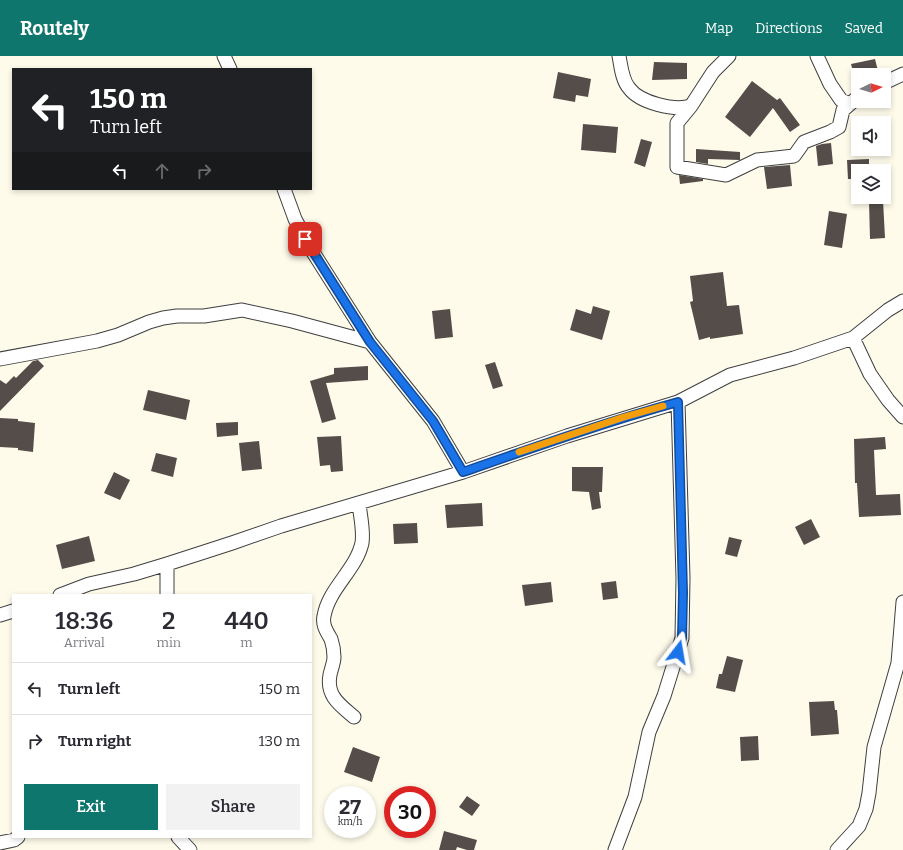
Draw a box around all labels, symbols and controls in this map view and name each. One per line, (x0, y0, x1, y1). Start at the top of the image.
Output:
text: Routely (20, 17, 89, 40)
text: Map (705, 20, 733, 37)
text: Directions (755, 20, 823, 37)
text: Saved (845, 20, 883, 37)
north arrow (851, 68, 891, 108)
map controls (851, 68, 891, 204)
text: 150 m (90, 82, 167, 115)
icon: left (24, 84, 76, 136)
text: Turn left (90, 116, 162, 138)
button: sound (851, 116, 891, 156)
icon: left (109, 160, 131, 182)
icon: ahead (151, 160, 173, 182)
icon: right (193, 160, 215, 182)
button: layers (851, 164, 891, 204)
pin (288, 222, 322, 256)
icon: arrive (294, 228, 316, 250)
text: 18:36 (55, 607, 113, 635)
text: 2 (162, 607, 175, 635)
text: 440 (224, 607, 269, 635)
position arrow (657, 631, 699, 673)
text: Arrival (64, 635, 105, 650)
text: min (157, 635, 181, 650)
text: m (240, 635, 253, 650)
icon: left (24, 678, 46, 700)
text: Turn left (58, 680, 120, 698)
text: 150 m (259, 680, 300, 698)
icon: right (24, 730, 46, 752)
text: Turn right (58, 732, 131, 750)
text: 130 m (258, 732, 300, 750)
button: Exit (24, 784, 158, 830)
button: Share (166, 784, 300, 830)
speed limit sign: 30 (384, 786, 436, 838)
text: 27 (339, 795, 361, 819)
text: km/h (338, 816, 362, 828)

